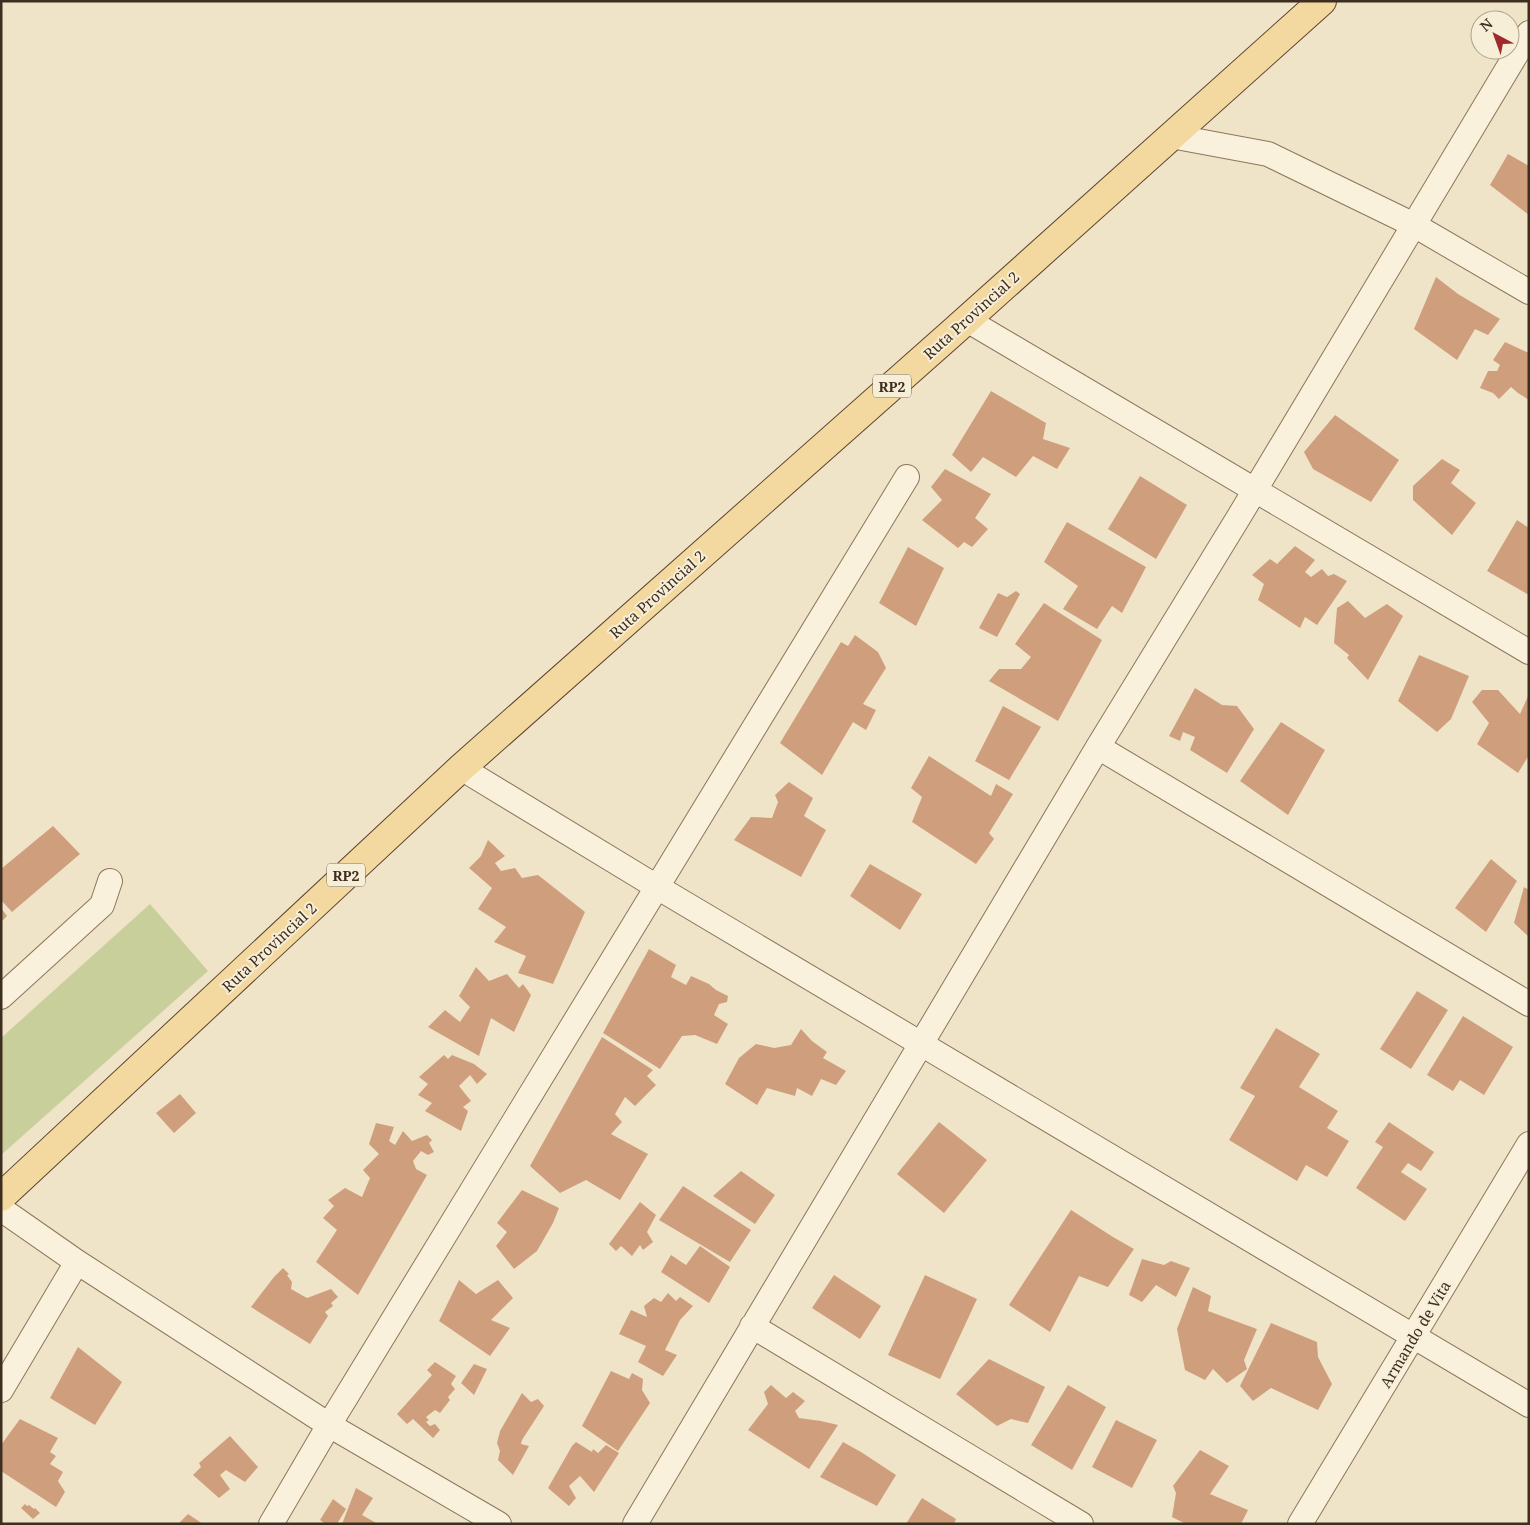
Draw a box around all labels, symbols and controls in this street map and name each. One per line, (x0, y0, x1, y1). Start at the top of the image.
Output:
north arrow (1470, 10, 1520, 60)
text: N (1476, 14, 1497, 36)
street label: Ruta Provincial 2 (919, 267, 1023, 363)
road number: RP2 (873, 374, 911, 398)
street label: Ruta Provincial 2 (605, 546, 709, 642)
road number: RP2 (327, 864, 365, 886)
street label: Ruta Provincial 2 (217, 898, 321, 996)
street label: Armando de Vita (1375, 1277, 1455, 1391)

